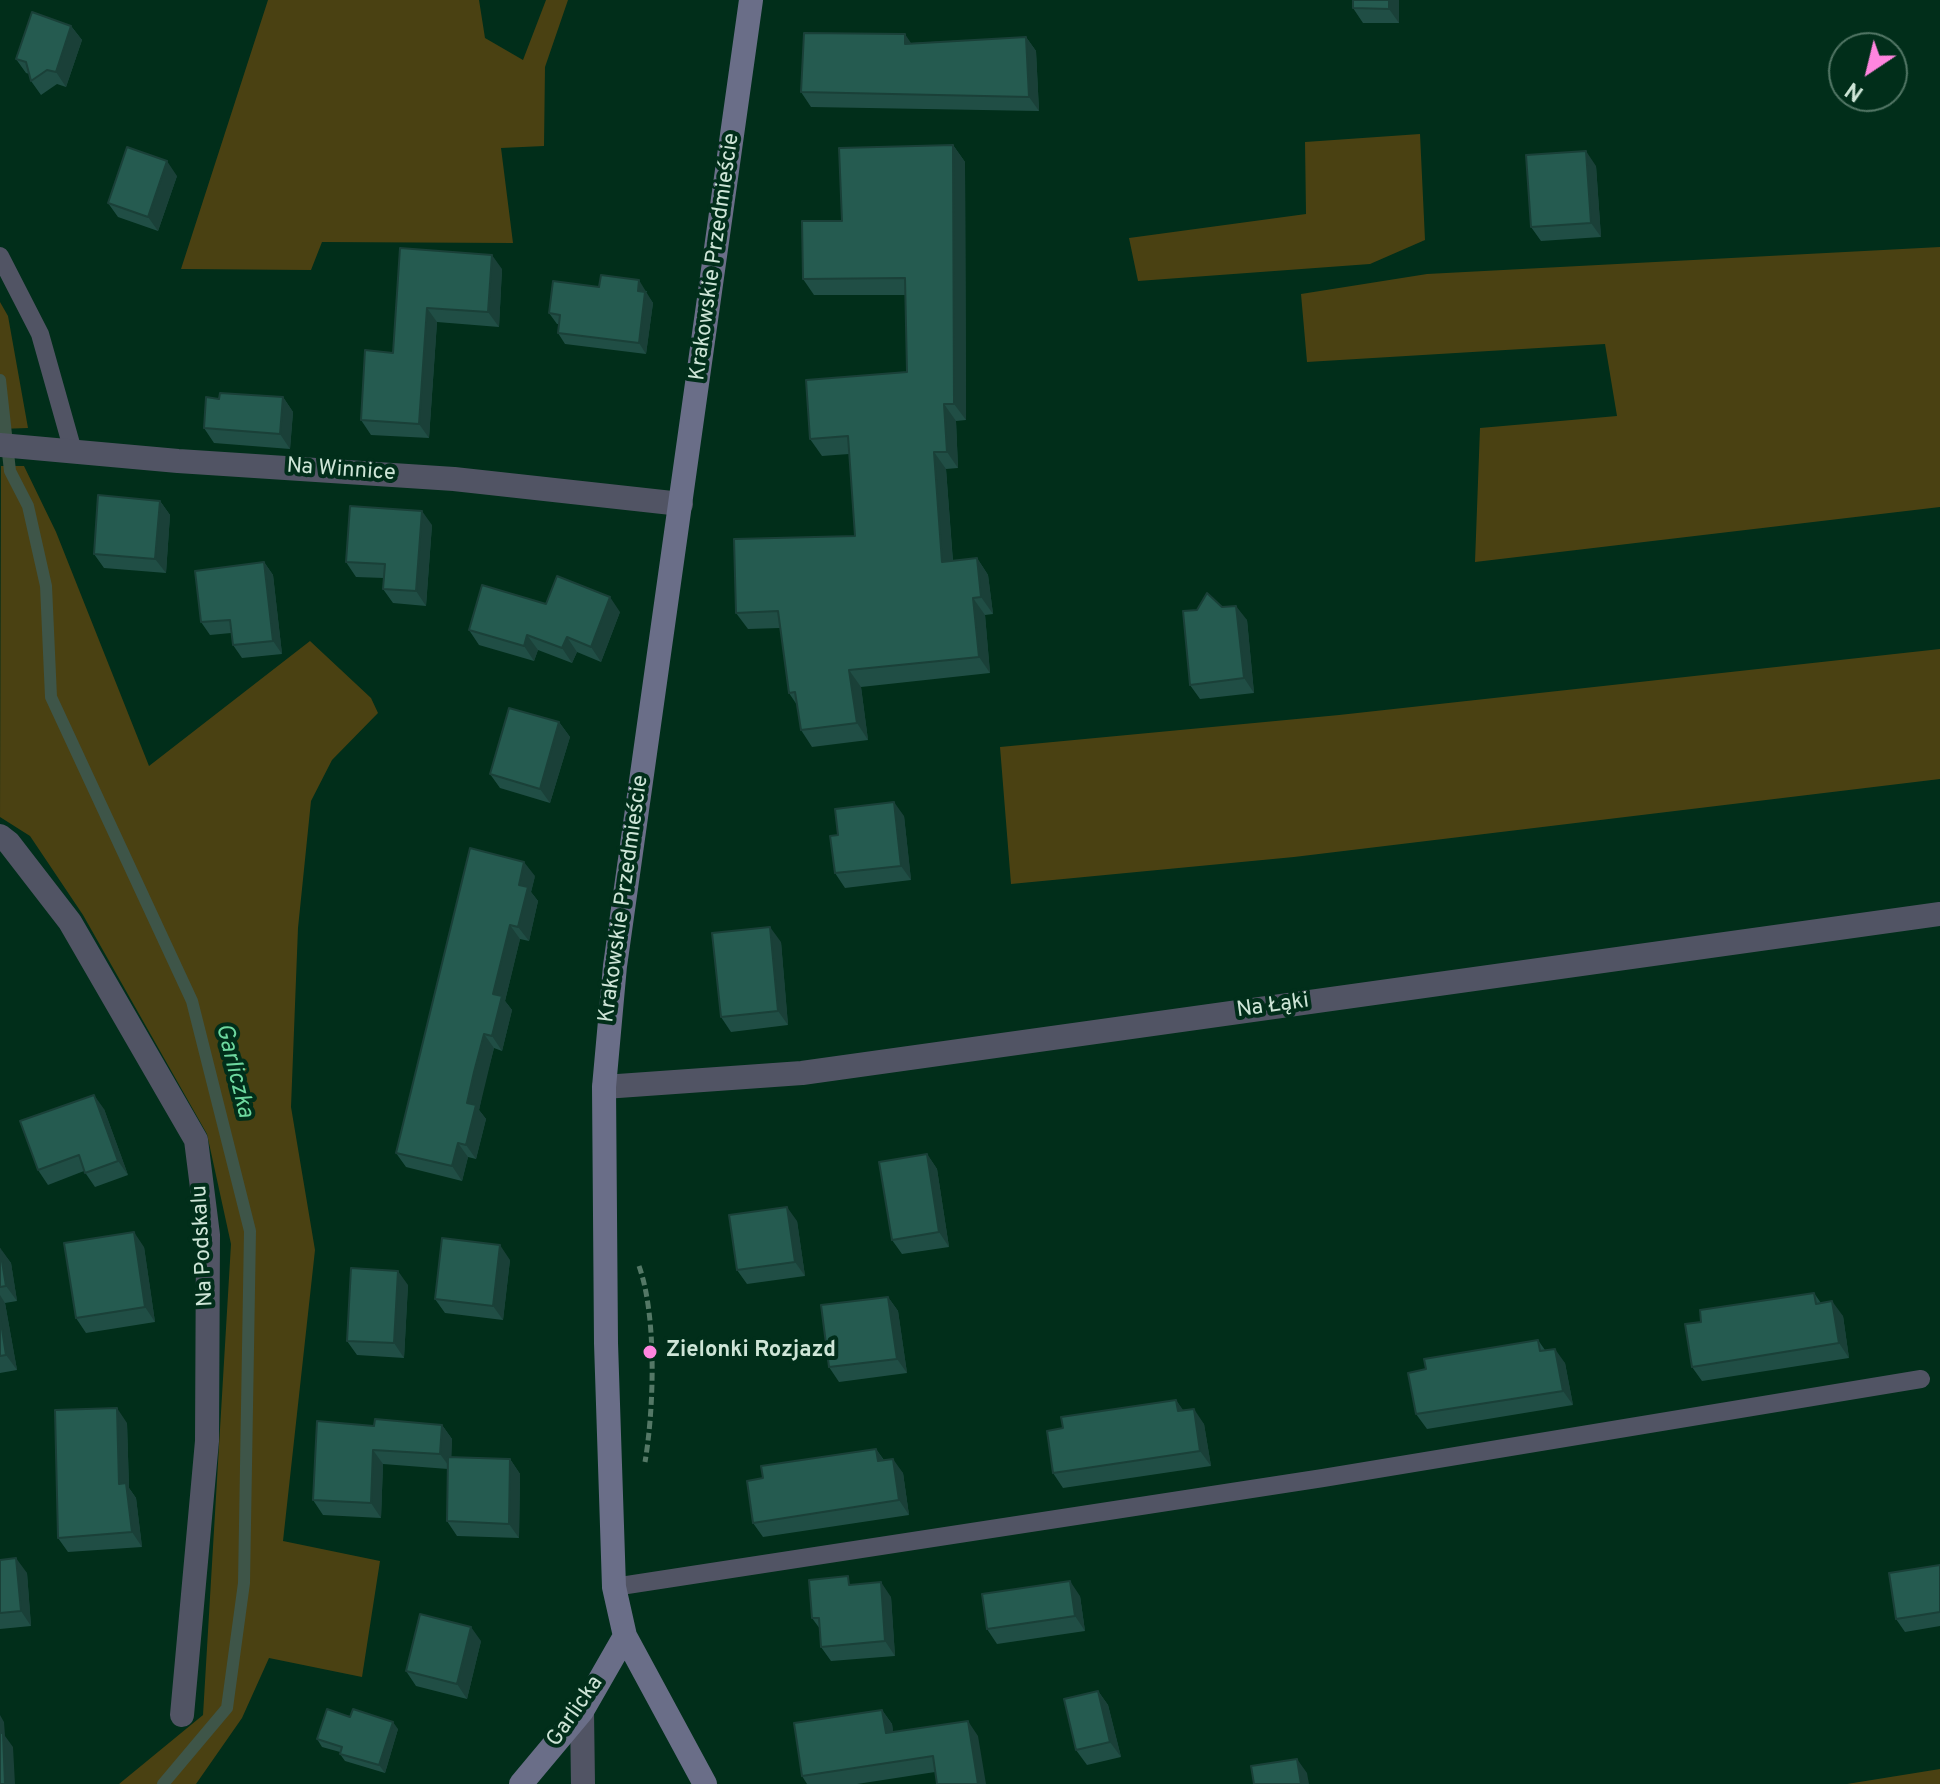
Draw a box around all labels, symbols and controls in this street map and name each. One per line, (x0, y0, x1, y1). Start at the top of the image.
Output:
north arrow (1828, 32, 1908, 112)
text: N (1841, 75, 1869, 106)
street label: Krakowskie Przedmieście (686, 131, 746, 383)
street label: Na Winnice (286, 454, 396, 488)
street label: Krakowskie Przedmieście (595, 773, 655, 1025)
street label: Na Łąki (1235, 989, 1311, 1025)
water label: Garliczka (207, 1021, 259, 1121)
street label: Na Podskalu (188, 1185, 220, 1307)
place label: Zielonki Rozjazd (666, 1339, 836, 1365)
marker: Zielonki Rozjazd (641, 1343, 659, 1361)
street label: Garlicka (542, 1671, 610, 1753)

